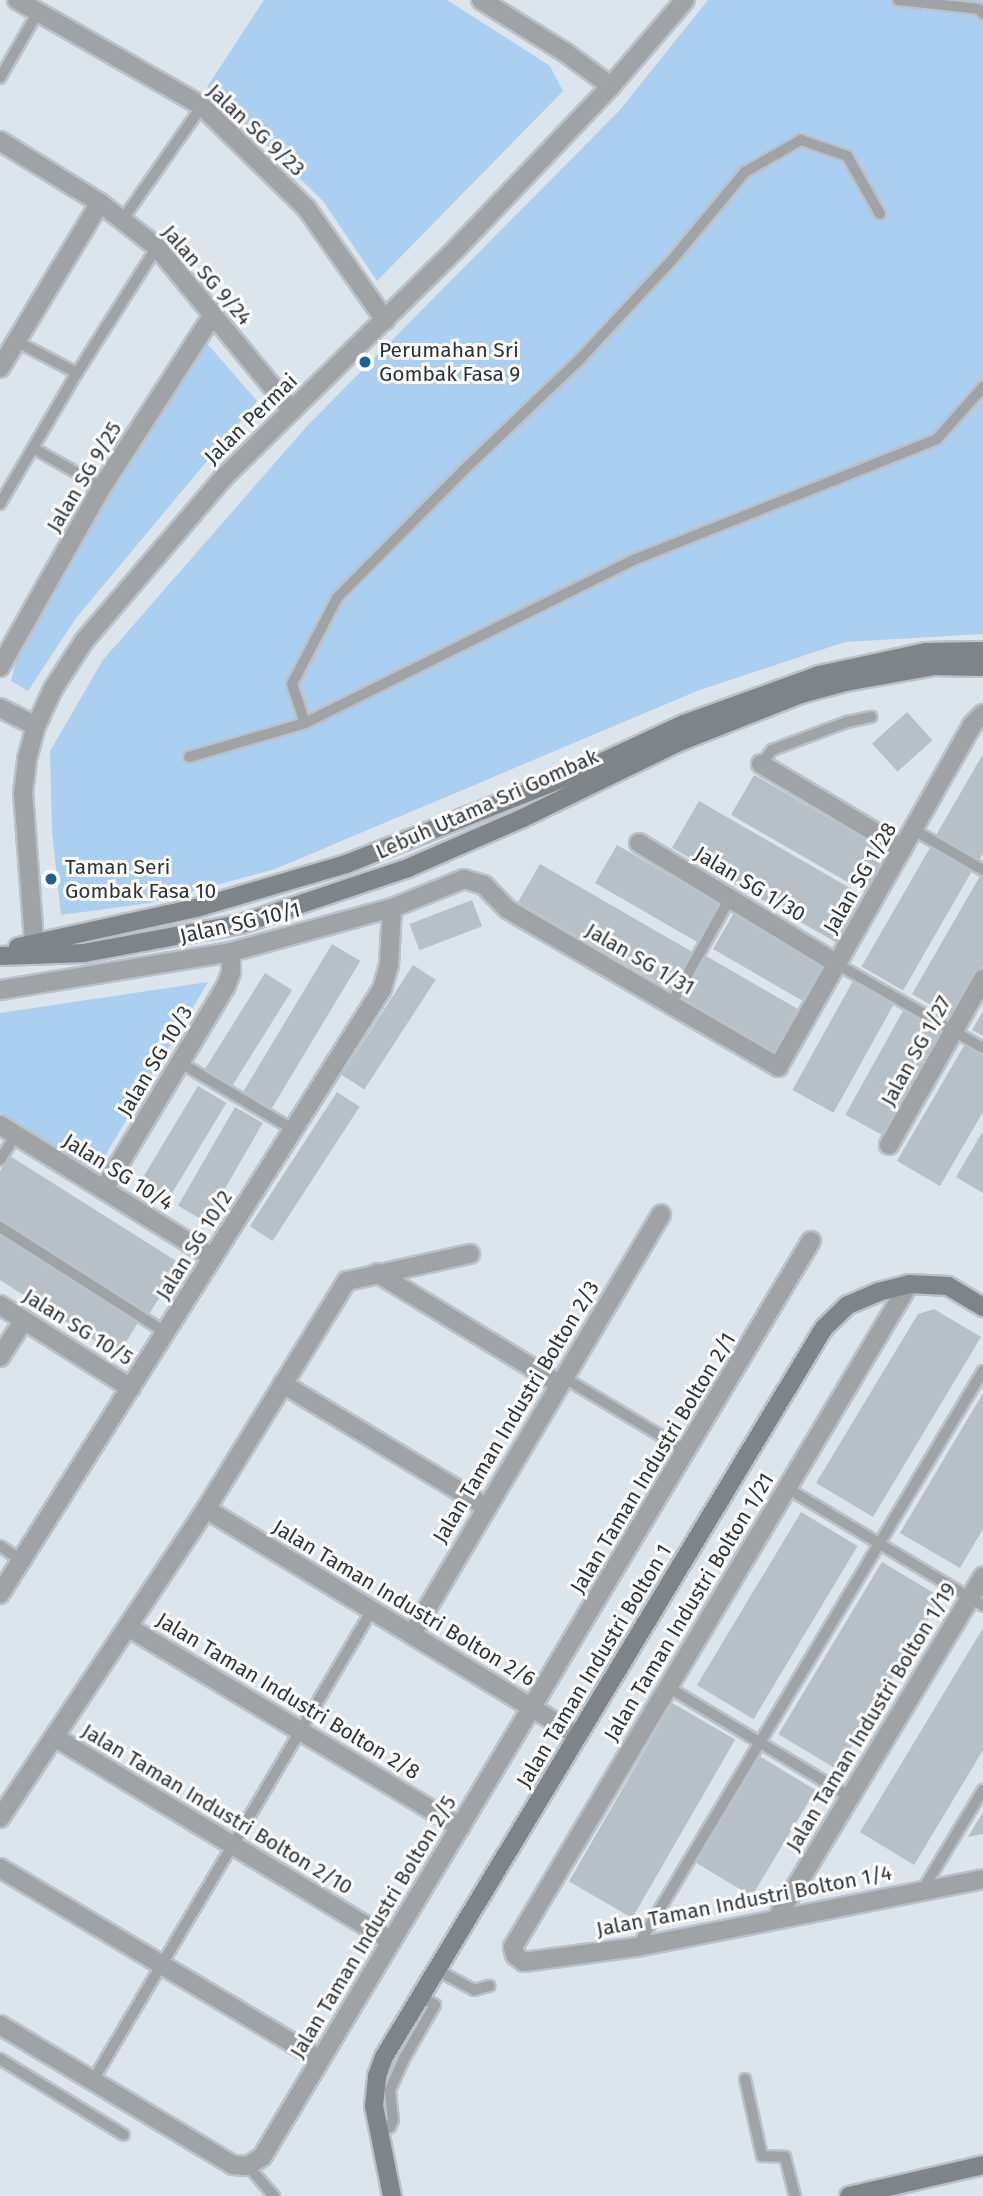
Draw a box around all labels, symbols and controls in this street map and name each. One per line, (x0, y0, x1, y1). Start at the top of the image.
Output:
street label: Jalan SG 9/23 (202, 78, 310, 182)
street label: Jalan SG 9/24 (157, 220, 257, 330)
place label: Perumahan Sri Gombak Fasa 9 (379, 337, 520, 387)
marker: Perumahan Sri Gombak Fasa 9 (357, 354, 373, 370)
street label: Jalan Permai (199, 368, 303, 470)
street label: Jalan SG 9/25 (41, 417, 127, 537)
street label: Lebuh Utama Sri Gombak (372, 744, 602, 864)
street label: Jalan SG 1/28 (818, 818, 902, 938)
street label: Jalan SG 1/30 (690, 841, 810, 927)
place label: Taman Seri Gombak Fasa 10 (65, 854, 216, 904)
marker: Taman Seri Gombak Fasa 10 (43, 871, 59, 887)
street label: Jalan SG 10/1 (177, 897, 303, 949)
street label: Jalan SG 1/31 (581, 918, 699, 1000)
street label: Jalan SG 1/27 (875, 992, 957, 1110)
street label: Jalan SG 10/3 (112, 1001, 198, 1121)
street label: Jalan SG 10/4 (58, 1128, 178, 1216)
street label: Jalan SG 10/2 (150, 1186, 238, 1304)
street label: Jalan Taman Industri Bolton 2/3 (428, 1276, 604, 1548)
street label: Jalan SG 10/5 (18, 1283, 138, 1371)
street label: Jalan Taman Industri Bolton 2/1 (565, 1328, 741, 1598)
street label: Jalan Taman Industri Bolton 1/21 (599, 1468, 779, 1746)
street label: Jalan Taman Industri Bolton 2/6 (268, 1514, 540, 1692)
street label: Jalan Taman Industri Bolton 1 (511, 1540, 677, 1792)
street label: Jalan Taman Industri Bolton 1/19 (781, 1578, 961, 1856)
street label: Jalan Taman Industri Bolton 2/8 (152, 1607, 424, 1785)
street label: Jalan Taman Industri Bolton 2/10 (77, 1718, 357, 1900)
street label: Jalan Taman Industri Bolton 2/5 (284, 1791, 462, 2063)
street label: Jalan Taman Industri Bolton 1/4 (594, 1860, 894, 1942)

